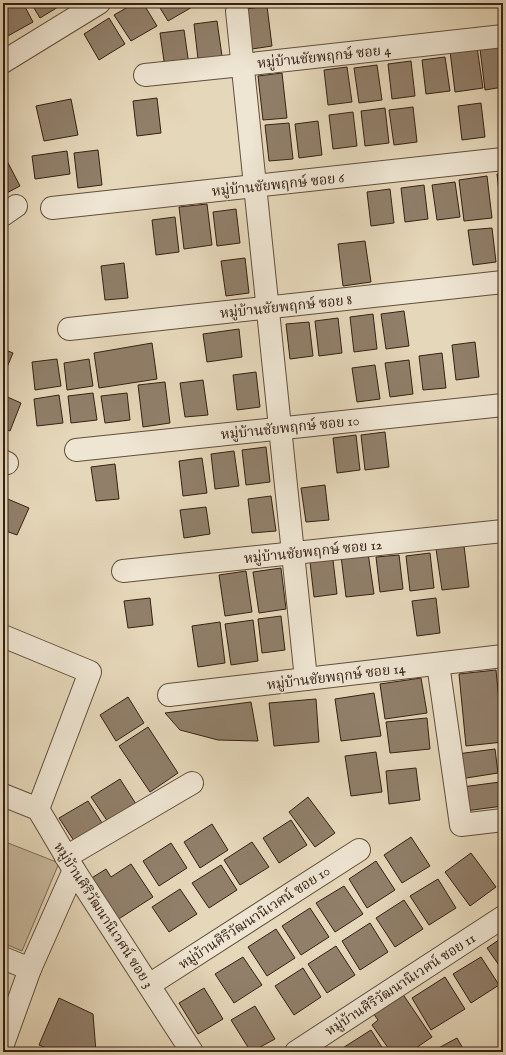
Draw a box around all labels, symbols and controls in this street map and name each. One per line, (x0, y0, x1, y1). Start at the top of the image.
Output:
street label: หมู่บ้านชัยพฤกษ์ ซอย 4 (256, 40, 392, 73)
street label: หมู่บ้านชัยพฤกษ์ ซอย 6 (211, 168, 346, 201)
street label: หมู่บ้านชัยพฤกษ์ ซอย 8 (219, 290, 353, 323)
street label: หมู่บ้านชัยพฤกษ์ ซอย 10 (220, 411, 360, 444)
street label: หมู่บ้านชัยพฤกษ์ ซอย 12 (243, 535, 384, 568)
street label: หมู่บ้านชัยพฤกษ์ ซอย 14 (266, 659, 406, 694)
street label: หมู่บ้านศิริวัฒนานิเวศน์ ซอย 3 (49, 839, 158, 992)
street label: หมู่บ้านศิริวัฒนานิเวศน์ ซอย 10 (175, 861, 334, 974)
street label: หมู่บ้านศิริวัฒนานิเวศน์ ซอย 11 (321, 929, 479, 1040)

